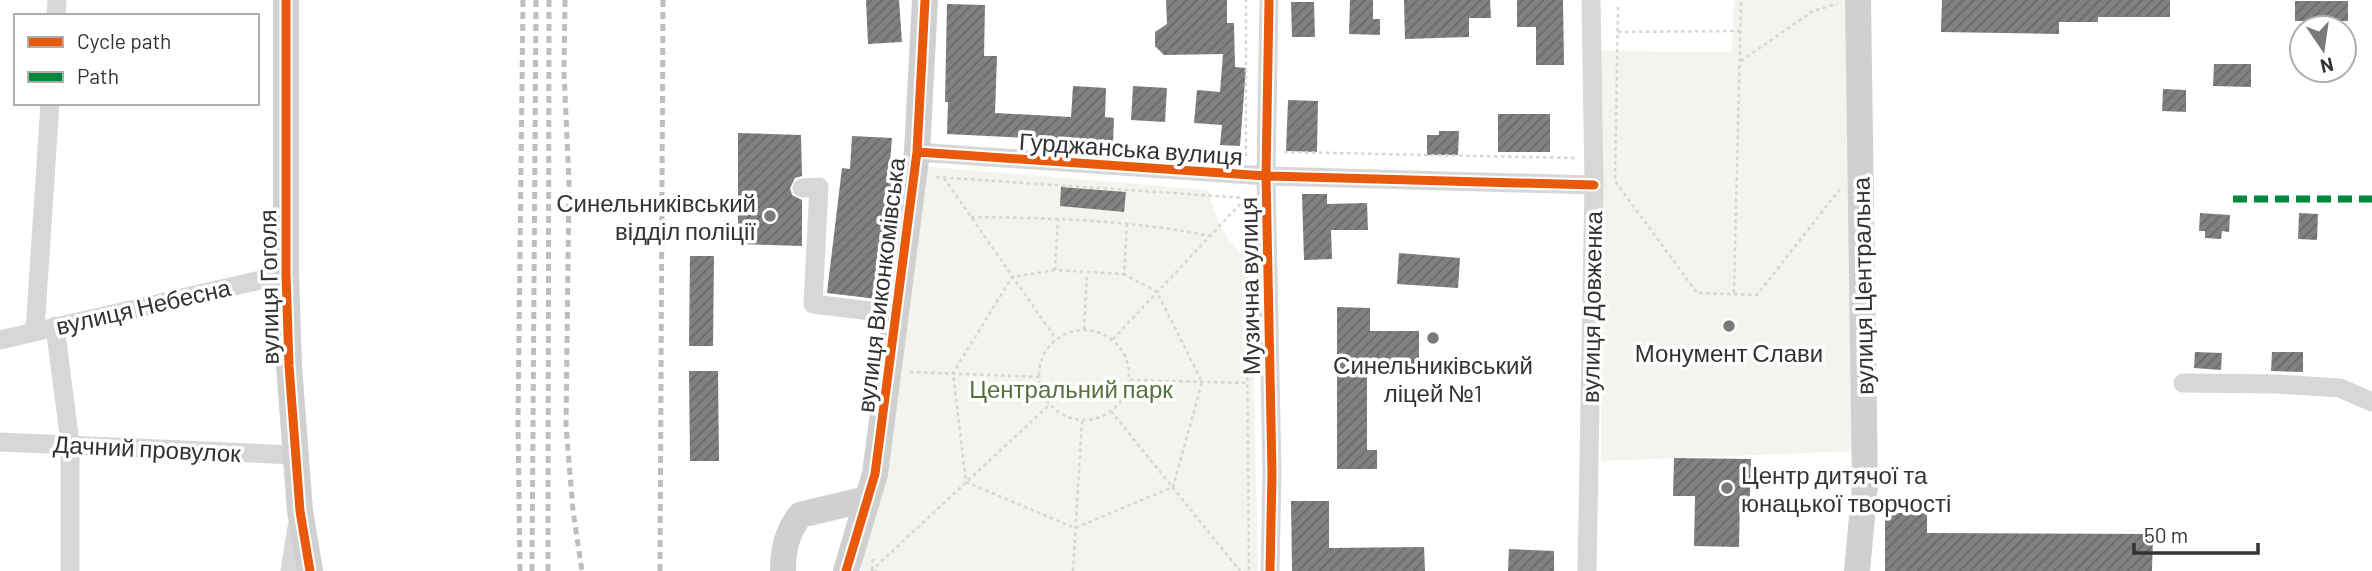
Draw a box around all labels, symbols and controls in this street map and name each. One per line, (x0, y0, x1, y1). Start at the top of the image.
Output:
legend (14, 14, 259, 105)
north arrow (2288, 14, 2358, 84)
text: Cycle path (77, 28, 171, 53)
text: N (2318, 53, 2336, 79)
text: Path (77, 63, 119, 88)
street label: Гурджанська вулиця (1018, 126, 1244, 170)
street label: вулиця Виконкомівська (850, 155, 910, 414)
street label: вулиця Центральна (1846, 176, 1878, 395)
place label: Синельниківський відділ поліції (556, 188, 756, 245)
street label: Музична вулиця (1233, 197, 1265, 375)
marker: Синельниківський відділ поліції (762, 208, 778, 224)
street label: вулиця Гоголя (252, 209, 284, 365)
street label: вулиця Довженка (1575, 210, 1607, 403)
street label: вулиця Небесна (53, 272, 234, 340)
marker: Монумент Слави (1721, 318, 1737, 334)
marker: Синельниківський ліцей №1 (1425, 330, 1441, 346)
place label: Монумент Слави (1635, 338, 1823, 367)
place label: Синельниківський ліцей №1 (1333, 350, 1533, 407)
park label: Центральний парк (969, 374, 1173, 403)
street label: Дачний провулок (52, 429, 242, 467)
place label: Центр дитячої та юнацької творчості (1741, 460, 1951, 517)
marker: Центр дитячої та юнацької творчості (1719, 480, 1735, 496)
scale bar (2134, 512, 2258, 556)
text: 50 m (2144, 522, 2188, 547)

